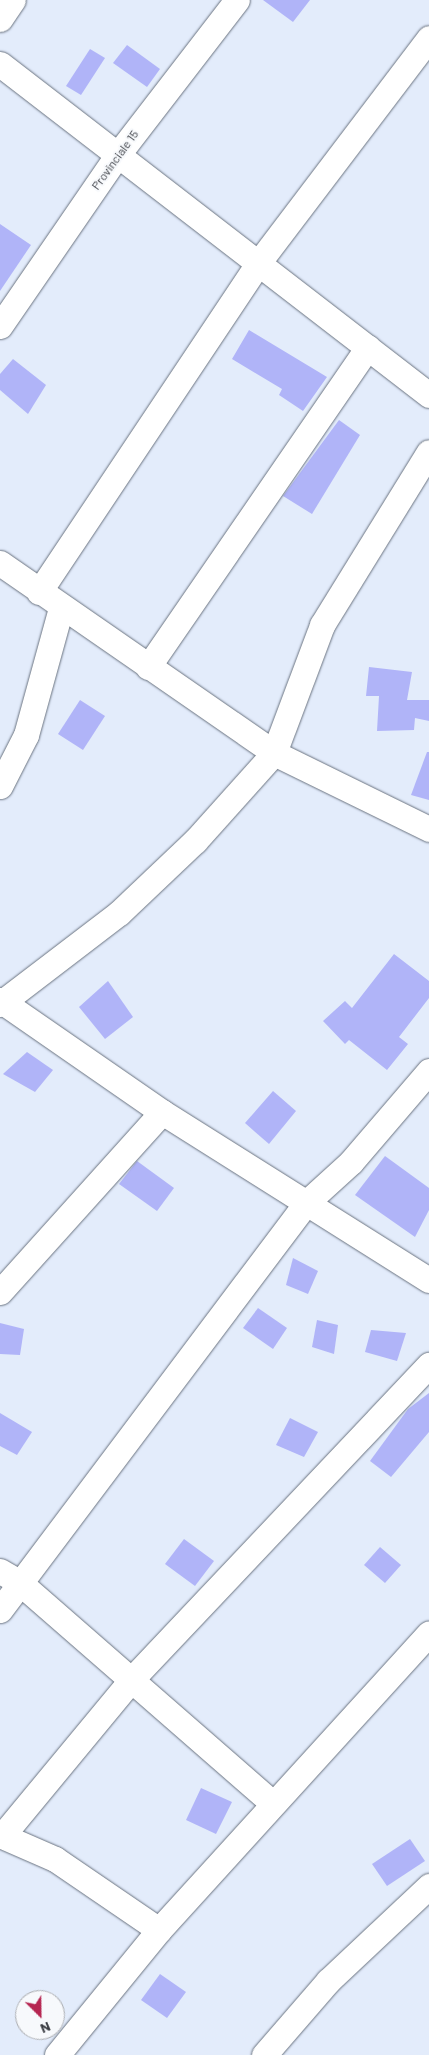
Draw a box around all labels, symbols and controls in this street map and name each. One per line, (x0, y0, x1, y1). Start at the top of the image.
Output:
street label: Provinciale 15 (89, 127, 141, 193)
north arrow (15, 1990, 65, 2040)
text: N (38, 2019, 53, 2038)

